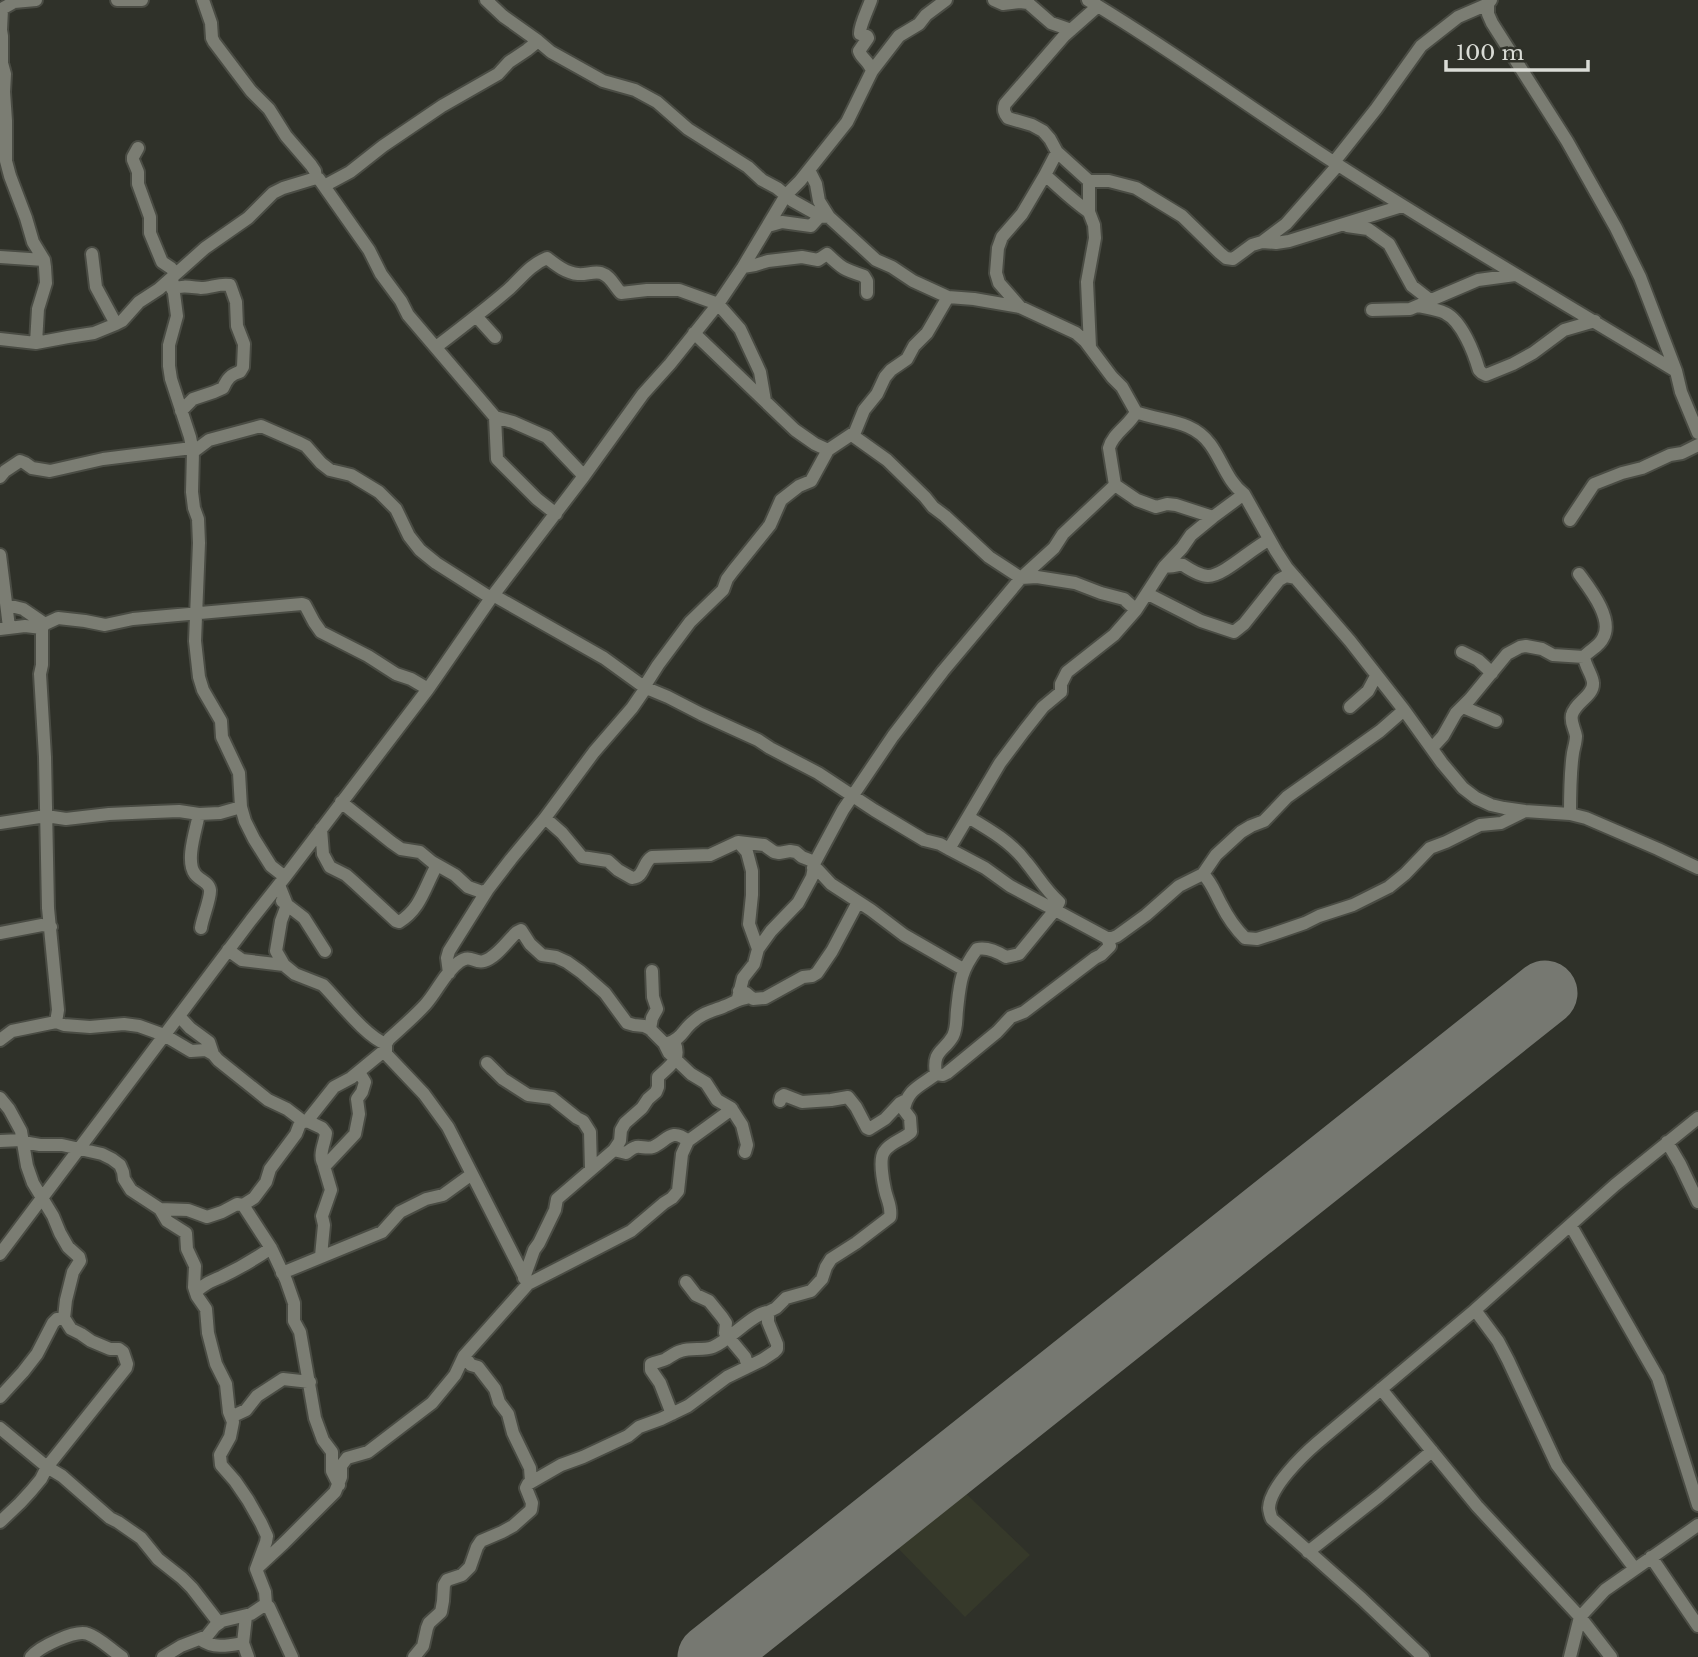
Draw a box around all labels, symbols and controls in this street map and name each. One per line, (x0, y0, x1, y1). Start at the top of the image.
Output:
scale bar (1446, 28, 1588, 72)
text: 100 m (1456, 40, 1524, 66)

